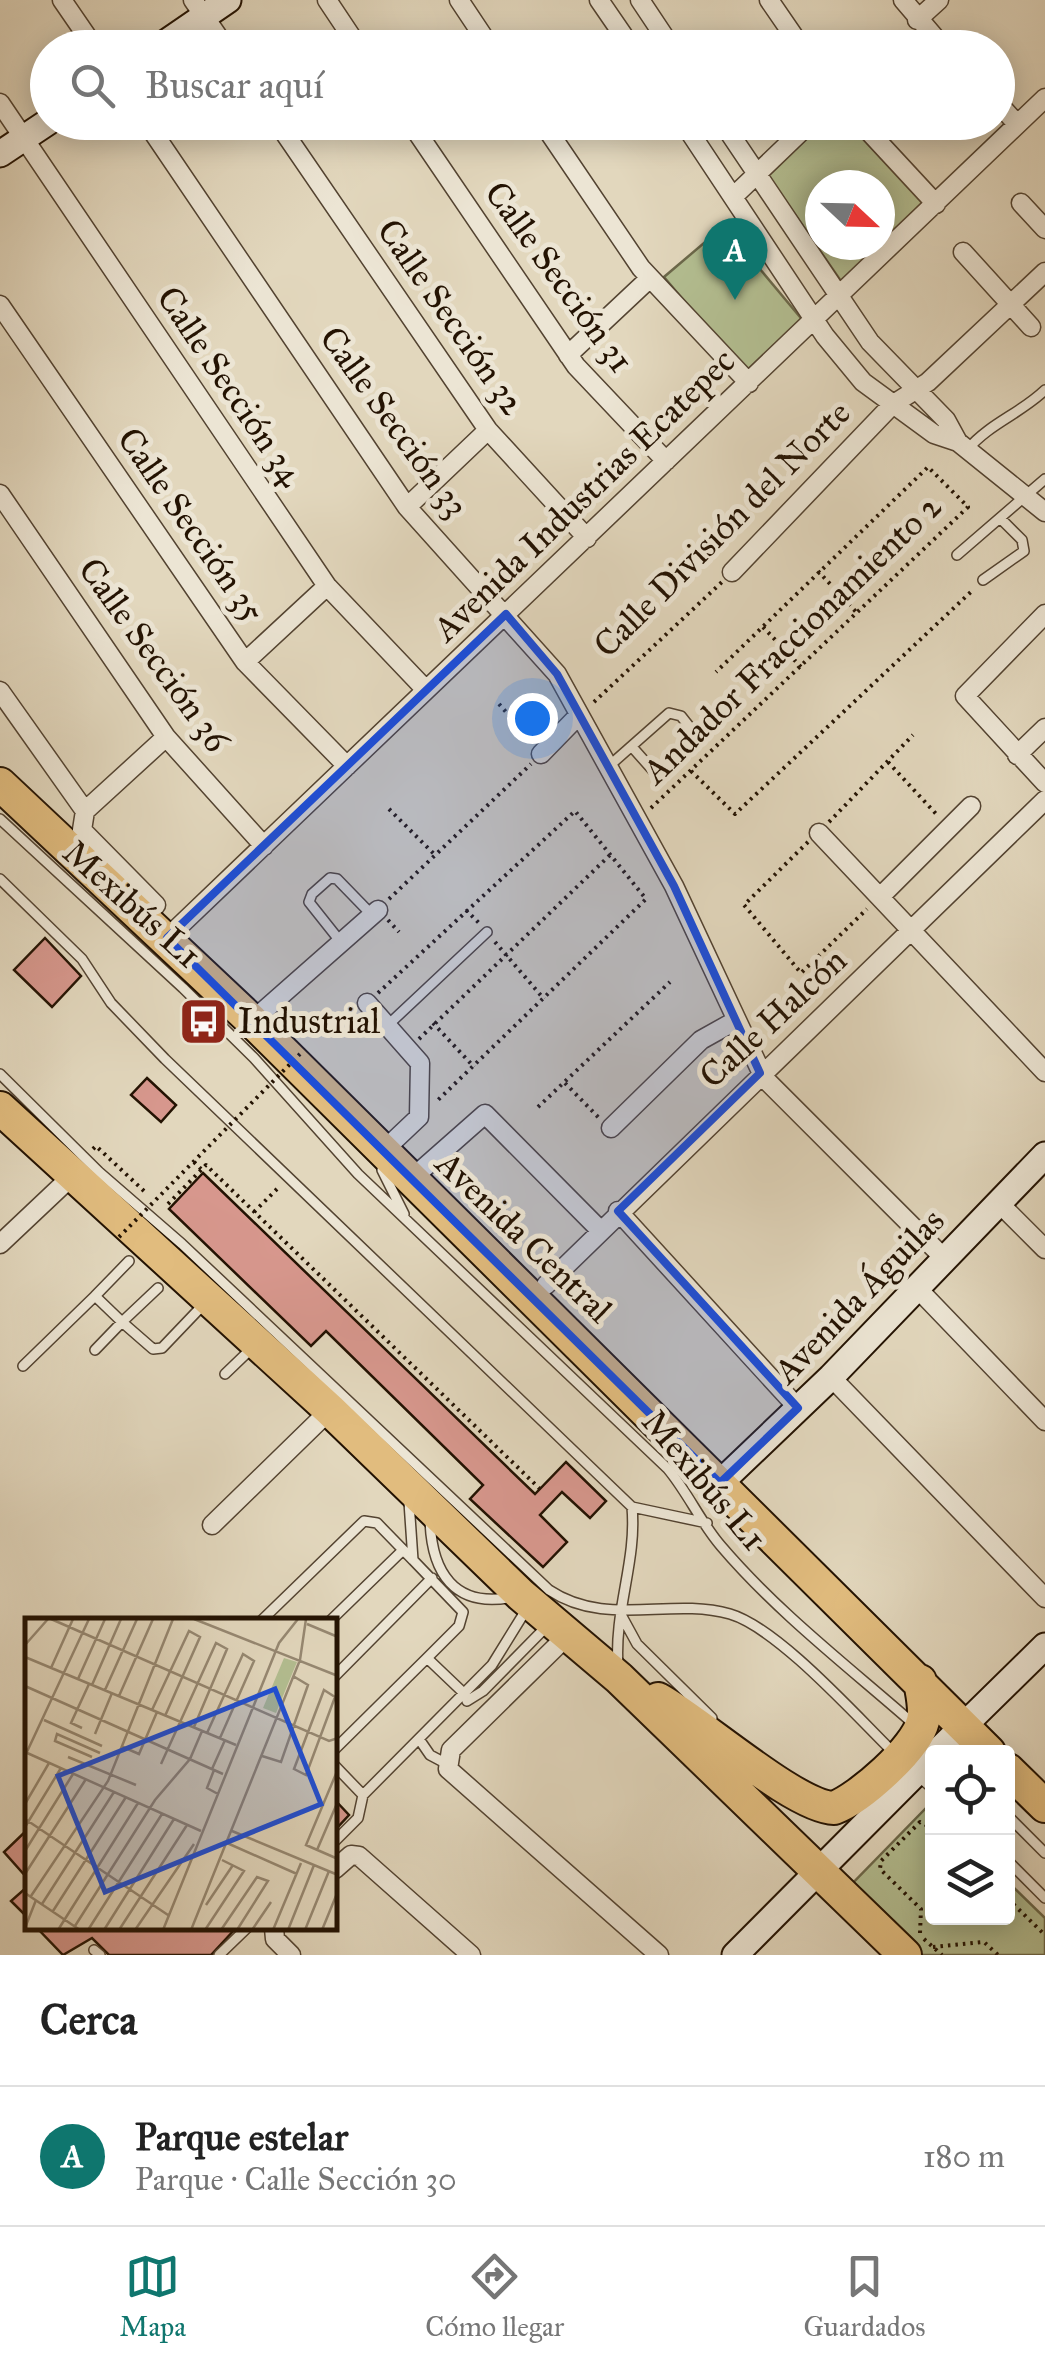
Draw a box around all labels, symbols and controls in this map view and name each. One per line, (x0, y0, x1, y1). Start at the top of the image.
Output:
search box (30, 30, 1015, 140)
icon: search (65, 58, 120, 113)
text: Buscar aquí (145, 62, 324, 108)
north arrow (805, 170, 895, 260)
street label: Calle Sección 31 (475, 173, 643, 381)
street label: Calle Sección 32 (368, 211, 535, 424)
pin: A (702, 218, 768, 300)
street label: Calle Sección 34 (148, 278, 313, 495)
street label: Calle Sección 33 (310, 318, 478, 526)
street label: Avenida Industrias Ecatepec (423, 340, 744, 652)
street label: Calle División del Norte (585, 392, 859, 666)
street label: Calle Sección 35 (108, 419, 274, 631)
street label: Andador Fraccionamiento 2 (632, 485, 951, 794)
street label: Calle Sección 36 (69, 549, 239, 761)
your location (507, 693, 558, 744)
street label: Mexibús L1 (54, 831, 210, 977)
street label: Calle Halcón (690, 939, 856, 1097)
bus stop icon: Industrial (177, 995, 229, 1047)
place label: Industrial (238, 1000, 381, 1043)
street label: Avenida Central (425, 1141, 621, 1332)
street label: Avenida Águilas (763, 1199, 953, 1394)
street label: Mexibús L1 (633, 1401, 775, 1559)
inset map (25, 1618, 338, 1930)
map controls (925, 1745, 1015, 1925)
button: locate (925, 1745, 1015, 1835)
button: layers (925, 1835, 1015, 1925)
text: Cerca (40, 1994, 137, 2046)
text: Parque estelar (135, 2114, 348, 2160)
text: A (62, 2137, 83, 2176)
text: 180 m (923, 2137, 1005, 2176)
text: Parque · Calle Sección 30 (135, 2160, 457, 2199)
tab: Mapa (120, 2249, 186, 2344)
tab: Cómo llegar (425, 2249, 564, 2344)
tab: Guardados (803, 2249, 925, 2344)

